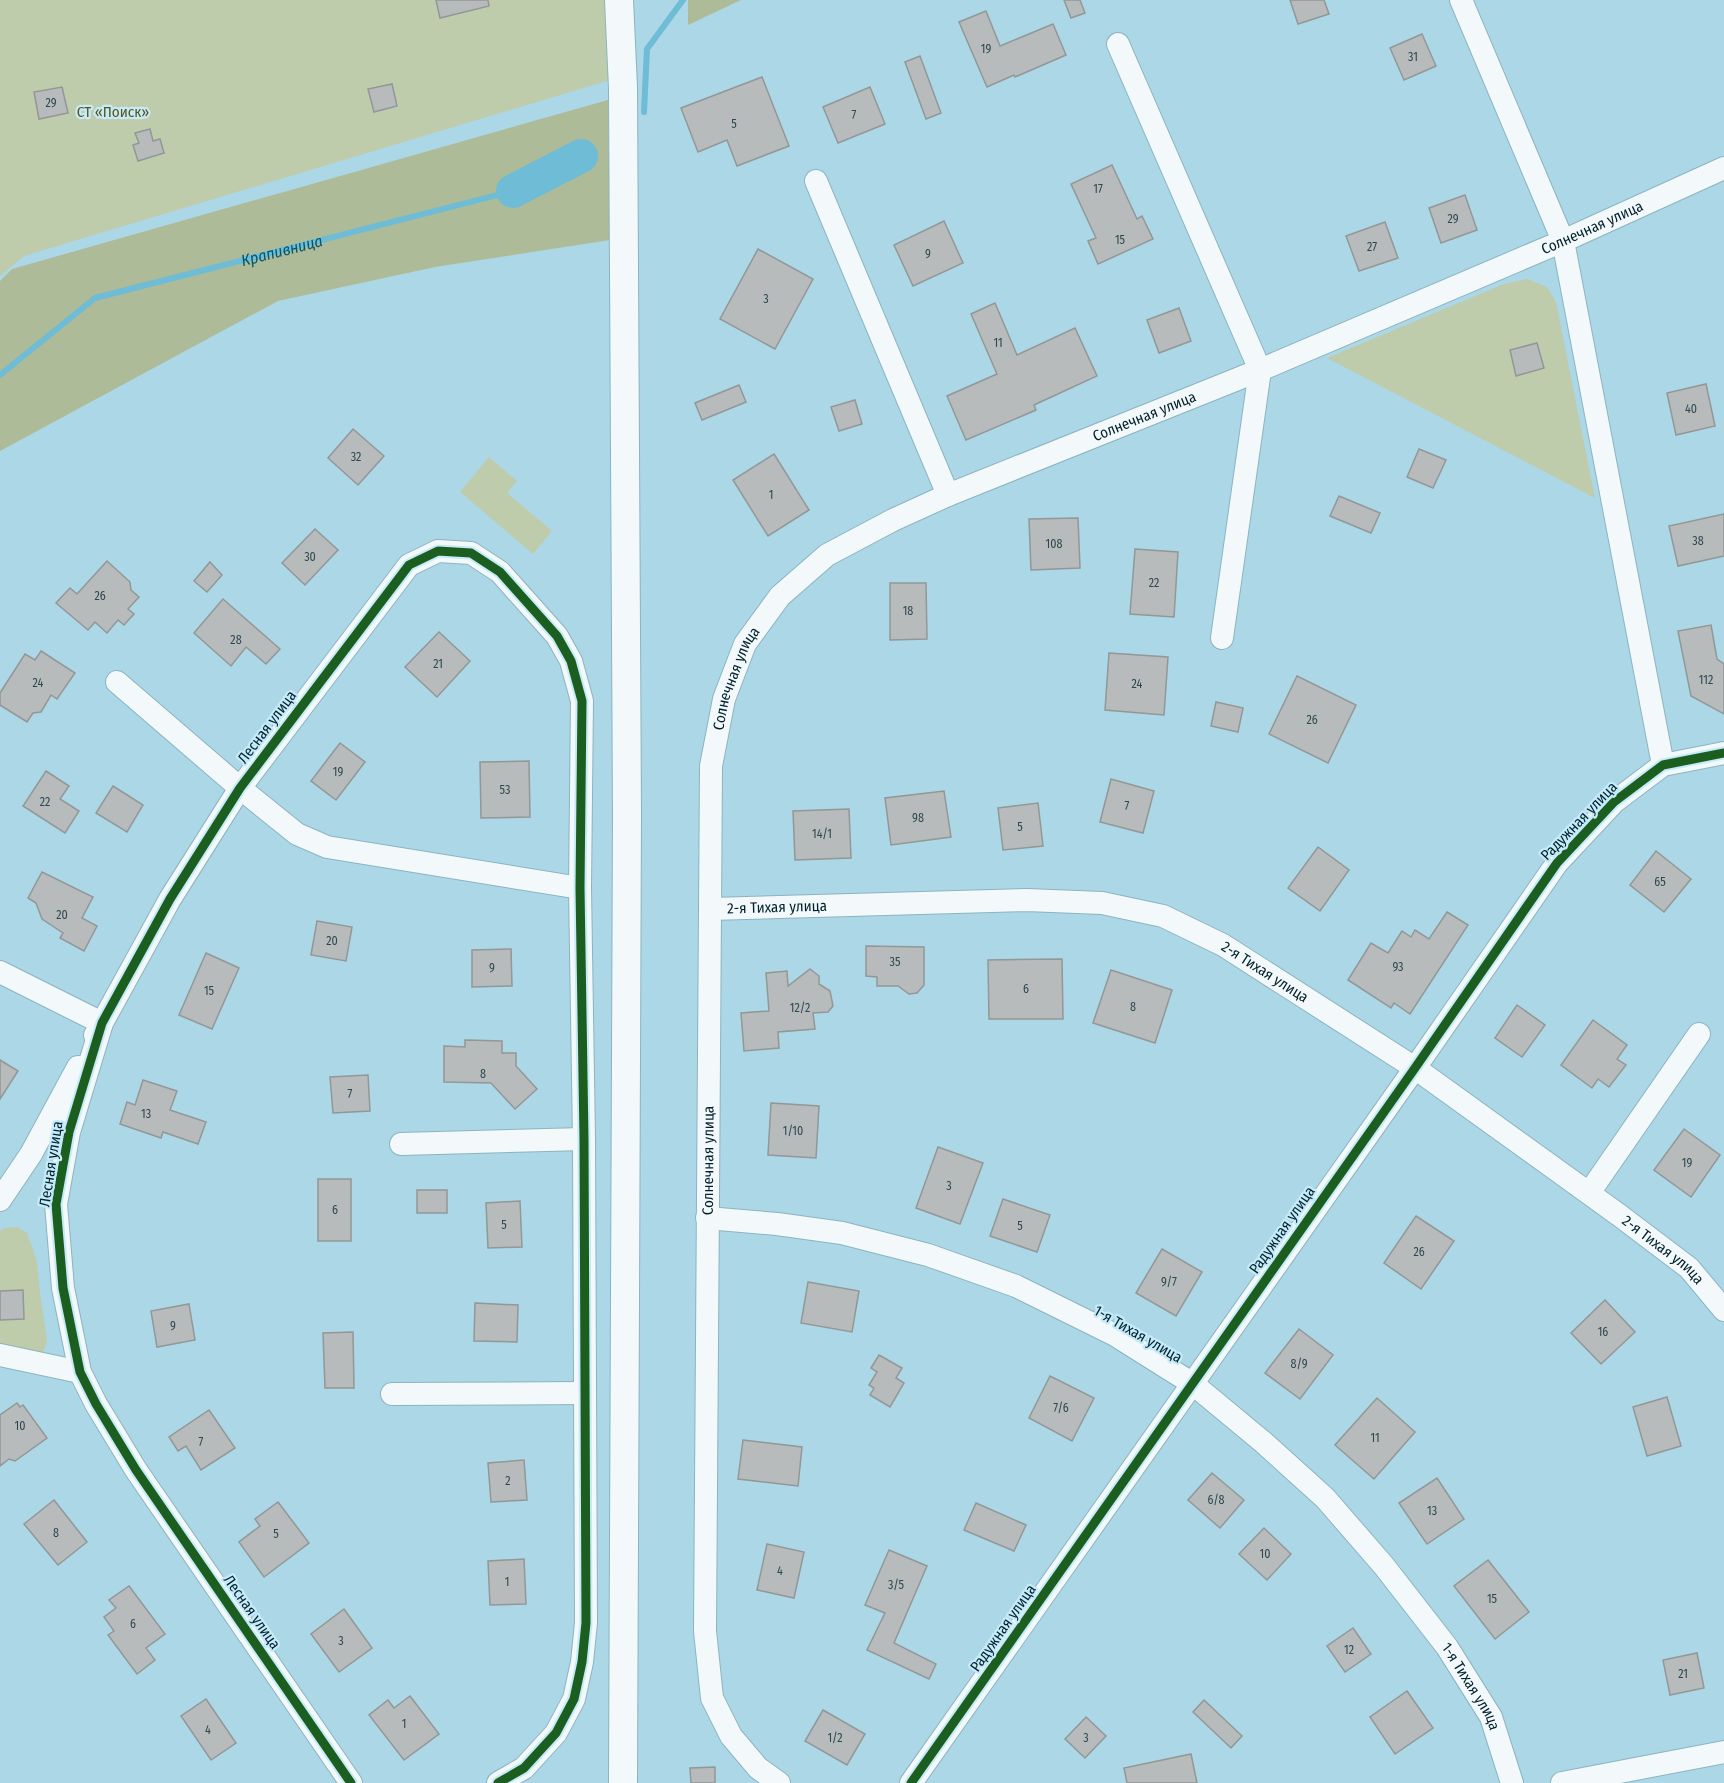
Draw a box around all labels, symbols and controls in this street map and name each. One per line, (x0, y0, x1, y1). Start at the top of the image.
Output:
house number: 19 (981, 42, 991, 56)
house number: 31 (1408, 50, 1418, 64)
house number: 29 (45, 96, 57, 110)
park label: СТ «Поиск» (77, 103, 149, 121)
house number: 7 (852, 108, 857, 122)
house number: 5 (731, 117, 737, 131)
house number: 17 (1093, 182, 1103, 196)
street label: Солнечная улица (1539, 197, 1646, 258)
house number: 29 (1447, 212, 1459, 226)
water label: Крапивница (239, 231, 325, 270)
house number: 15 (1115, 233, 1126, 247)
house number: 27 (1367, 240, 1377, 254)
house number: 9 (925, 247, 931, 261)
house number: 3 (763, 292, 769, 306)
house number: 11 (993, 336, 1003, 350)
street label: Солнечная улица (1090, 388, 1198, 445)
house number: 40 (1685, 402, 1697, 416)
house number: 32 (351, 450, 361, 464)
house number: 1 (769, 488, 773, 502)
house number: 38 (1692, 534, 1704, 548)
house number: 108 (1046, 537, 1062, 551)
house number: 30 (304, 550, 316, 564)
house number: 22 (1149, 576, 1159, 590)
house number: 26 (94, 589, 106, 603)
house number: 18 (903, 604, 913, 618)
street label: Солнечная улица (709, 623, 764, 732)
house number: 28 (230, 633, 242, 647)
house number: 21 (433, 657, 443, 671)
house number: 112 (1699, 673, 1713, 687)
house number: 24 (33, 676, 44, 690)
house number: 24 (1132, 677, 1143, 691)
street label: Лесная улица (234, 687, 300, 767)
house number: 26 (1306, 713, 1318, 727)
house number: 19 (333, 765, 343, 779)
street label: Радужная улица (1537, 778, 1621, 864)
house number: 53 (500, 783, 510, 797)
house number: 22 (40, 795, 50, 809)
house number: 7 (1125, 799, 1130, 813)
house number: 98 (912, 811, 924, 825)
house number: 5 (1017, 820, 1023, 834)
house number: 14/1 (812, 827, 832, 841)
house number: 65 (1654, 875, 1666, 889)
street label: 2-я Тихая улица (727, 897, 827, 918)
house number: 20 (56, 908, 68, 922)
house number: 20 (326, 934, 338, 948)
street label: 2-я Тихая улица (1218, 937, 1312, 1006)
house number: 35 (890, 955, 901, 969)
house number: 93 (1392, 960, 1404, 974)
house number: 9 (489, 961, 495, 975)
house number: 6 (1023, 982, 1029, 996)
house number: 15 (204, 984, 215, 998)
house number: 8 (1130, 1000, 1136, 1014)
house number: 12/2 (790, 1001, 810, 1015)
house number: 8 (480, 1067, 486, 1081)
house number: 7 (348, 1087, 353, 1101)
street label: Солнечная улица (699, 1106, 718, 1215)
house number: 13 (141, 1107, 151, 1121)
street label: Лесная улица (35, 1120, 67, 1208)
house number: 1/10 (783, 1124, 803, 1138)
house number: 19 (1682, 1156, 1692, 1170)
house number: 3 (946, 1179, 952, 1193)
street label: Радужная улица (1245, 1183, 1319, 1277)
house number: 6 (332, 1203, 338, 1217)
street label: 2-я Тихая улица (1619, 1212, 1708, 1288)
house number: 5 (501, 1218, 507, 1232)
house number: 5 (1017, 1219, 1023, 1233)
house number: 26 (1413, 1245, 1425, 1259)
house number: 9/7 (1161, 1275, 1177, 1289)
street label: 1-я Тихая улица (1091, 1301, 1185, 1367)
house number: 9 (170, 1319, 176, 1333)
house number: 16 (1598, 1325, 1608, 1339)
house number: 8/9 (1291, 1357, 1308, 1371)
house number: 7/6 (1053, 1401, 1069, 1415)
house number: 10 (15, 1419, 25, 1433)
house number: 11 (1370, 1431, 1380, 1445)
house number: 7 (199, 1435, 204, 1449)
house number: 2 (505, 1474, 511, 1488)
house number: 6/8 (1207, 1493, 1225, 1507)
house number: 13 (1427, 1504, 1437, 1518)
house number: 8 (53, 1526, 59, 1540)
house number: 5 (273, 1527, 279, 1541)
house number: 10 (1260, 1547, 1270, 1561)
house number: 4 (777, 1564, 783, 1578)
street label: Лесная улица (220, 1571, 284, 1653)
house number: 1 (505, 1575, 509, 1589)
house number: 3/5 (888, 1578, 905, 1592)
street label: Радужная улица (966, 1581, 1040, 1675)
house number: 15 (1487, 1592, 1498, 1606)
house number: 6 (130, 1617, 136, 1631)
house number: 3 (338, 1634, 344, 1648)
street label: 1-я Тихая улица (1438, 1639, 1504, 1732)
house number: 12 (1344, 1643, 1354, 1657)
house number: 21 (1678, 1667, 1688, 1681)
house number: 1 (402, 1717, 406, 1731)
house number: 4 (205, 1723, 211, 1737)
house number: 1/2 (827, 1731, 843, 1745)
house number: 3 (1083, 1731, 1089, 1745)

